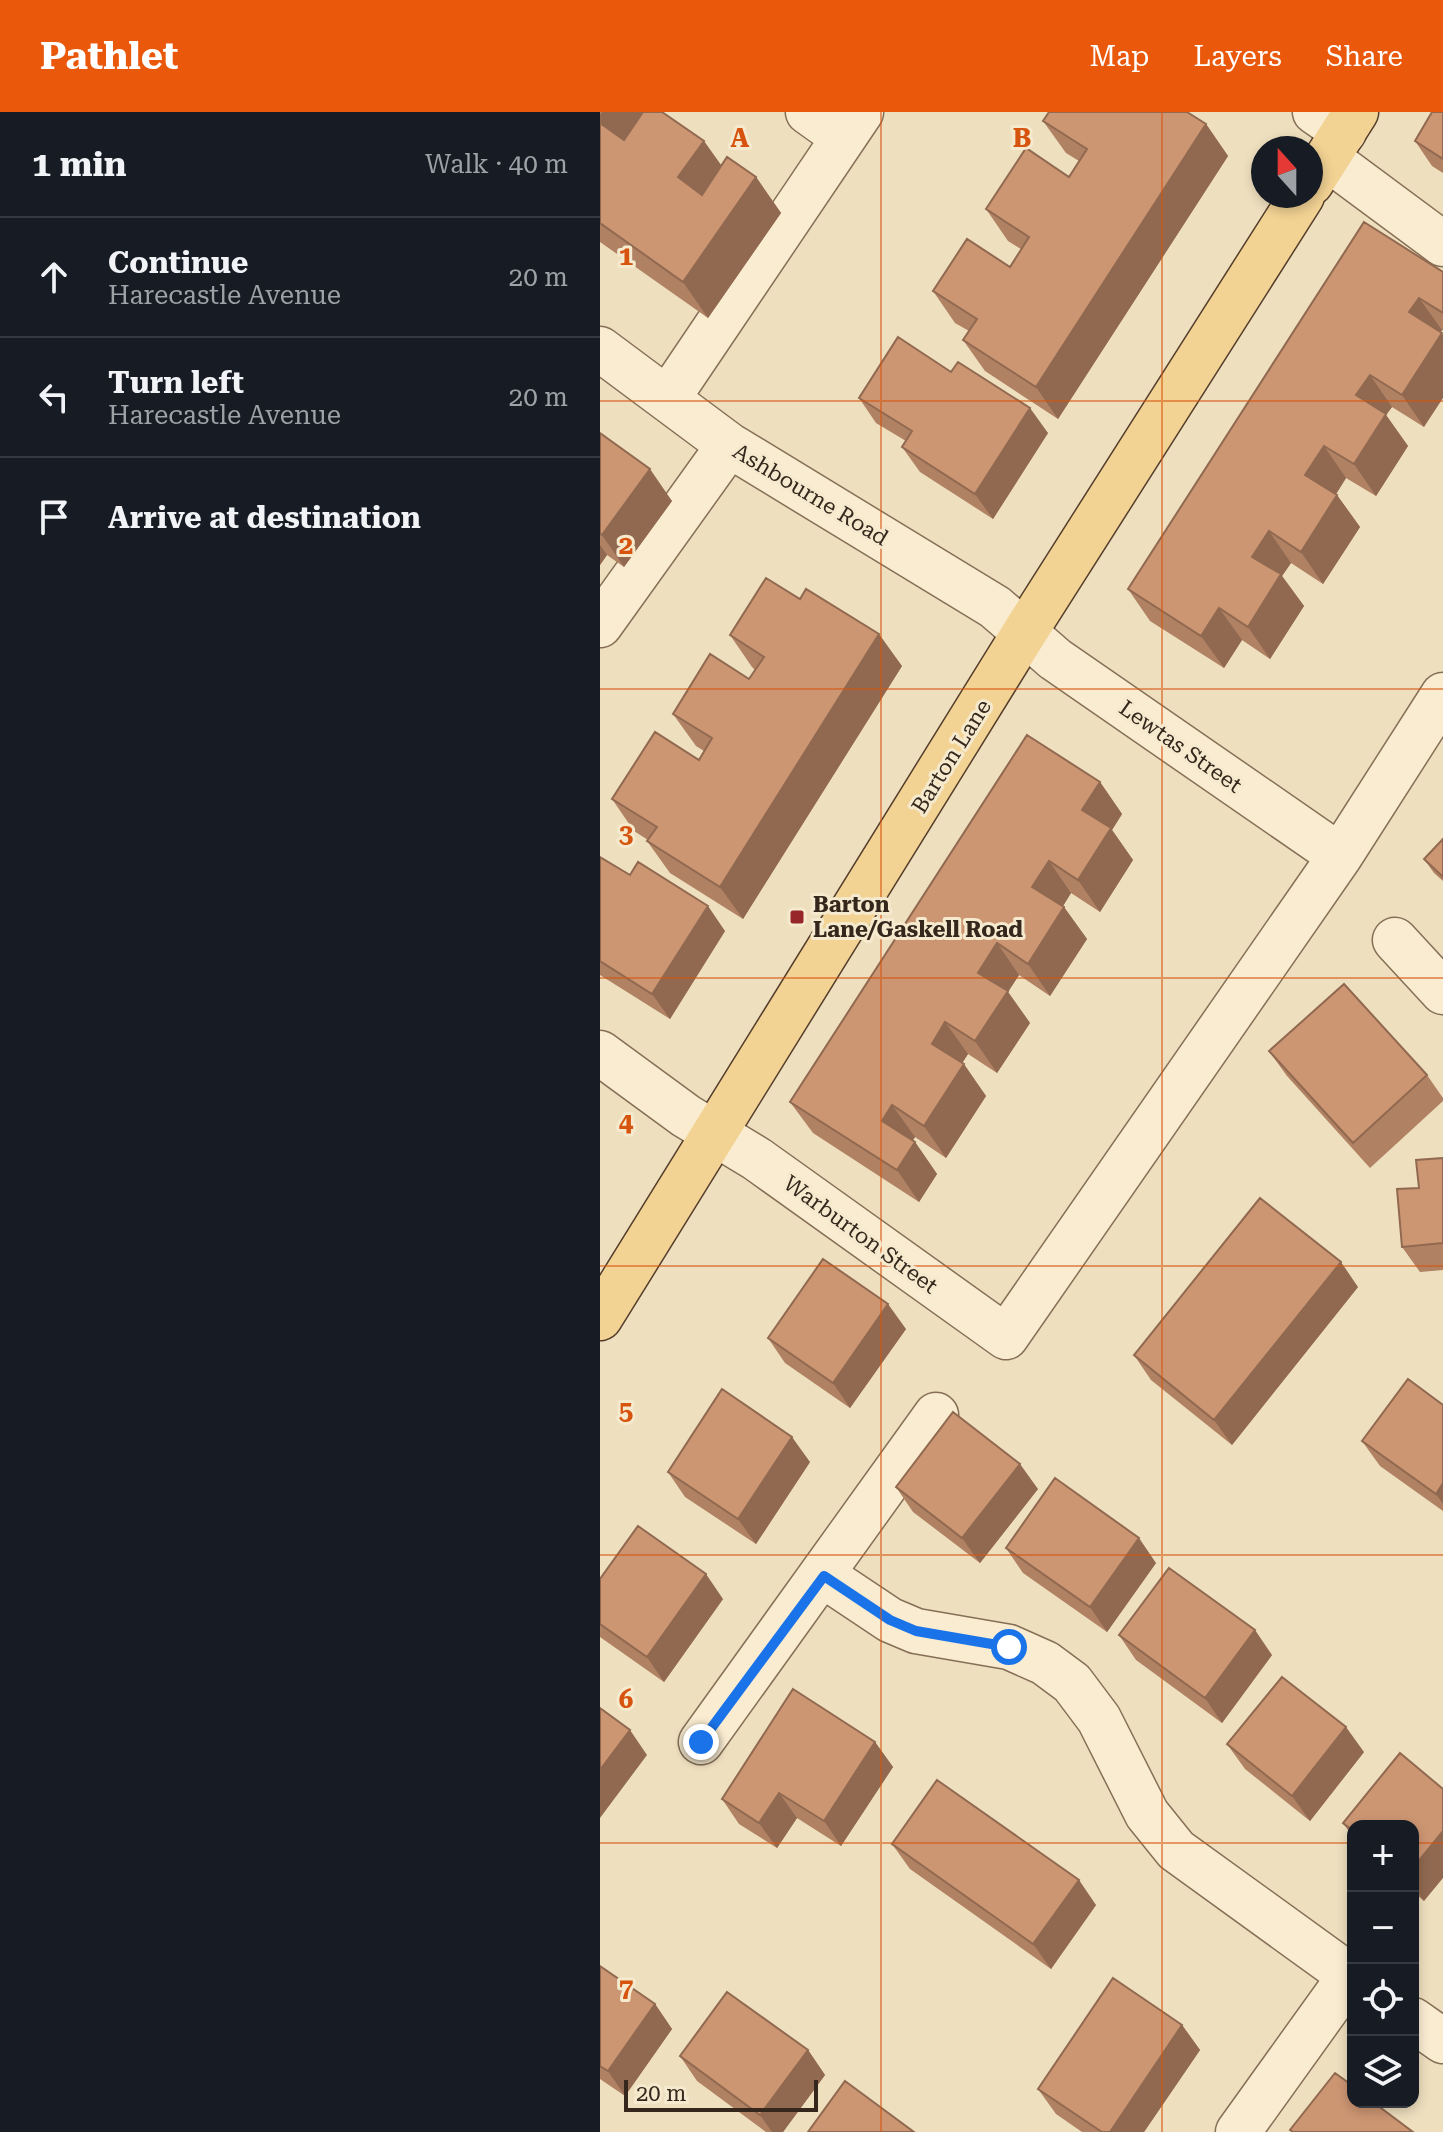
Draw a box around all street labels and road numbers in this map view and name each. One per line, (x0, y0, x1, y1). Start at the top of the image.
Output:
street label: Ashbourne Road (729, 438, 893, 551)
street label: Barton Lane (907, 695, 996, 818)
street label: Lewtas Street (1115, 695, 1247, 798)
street label: Warburton Street (779, 1170, 942, 1299)

